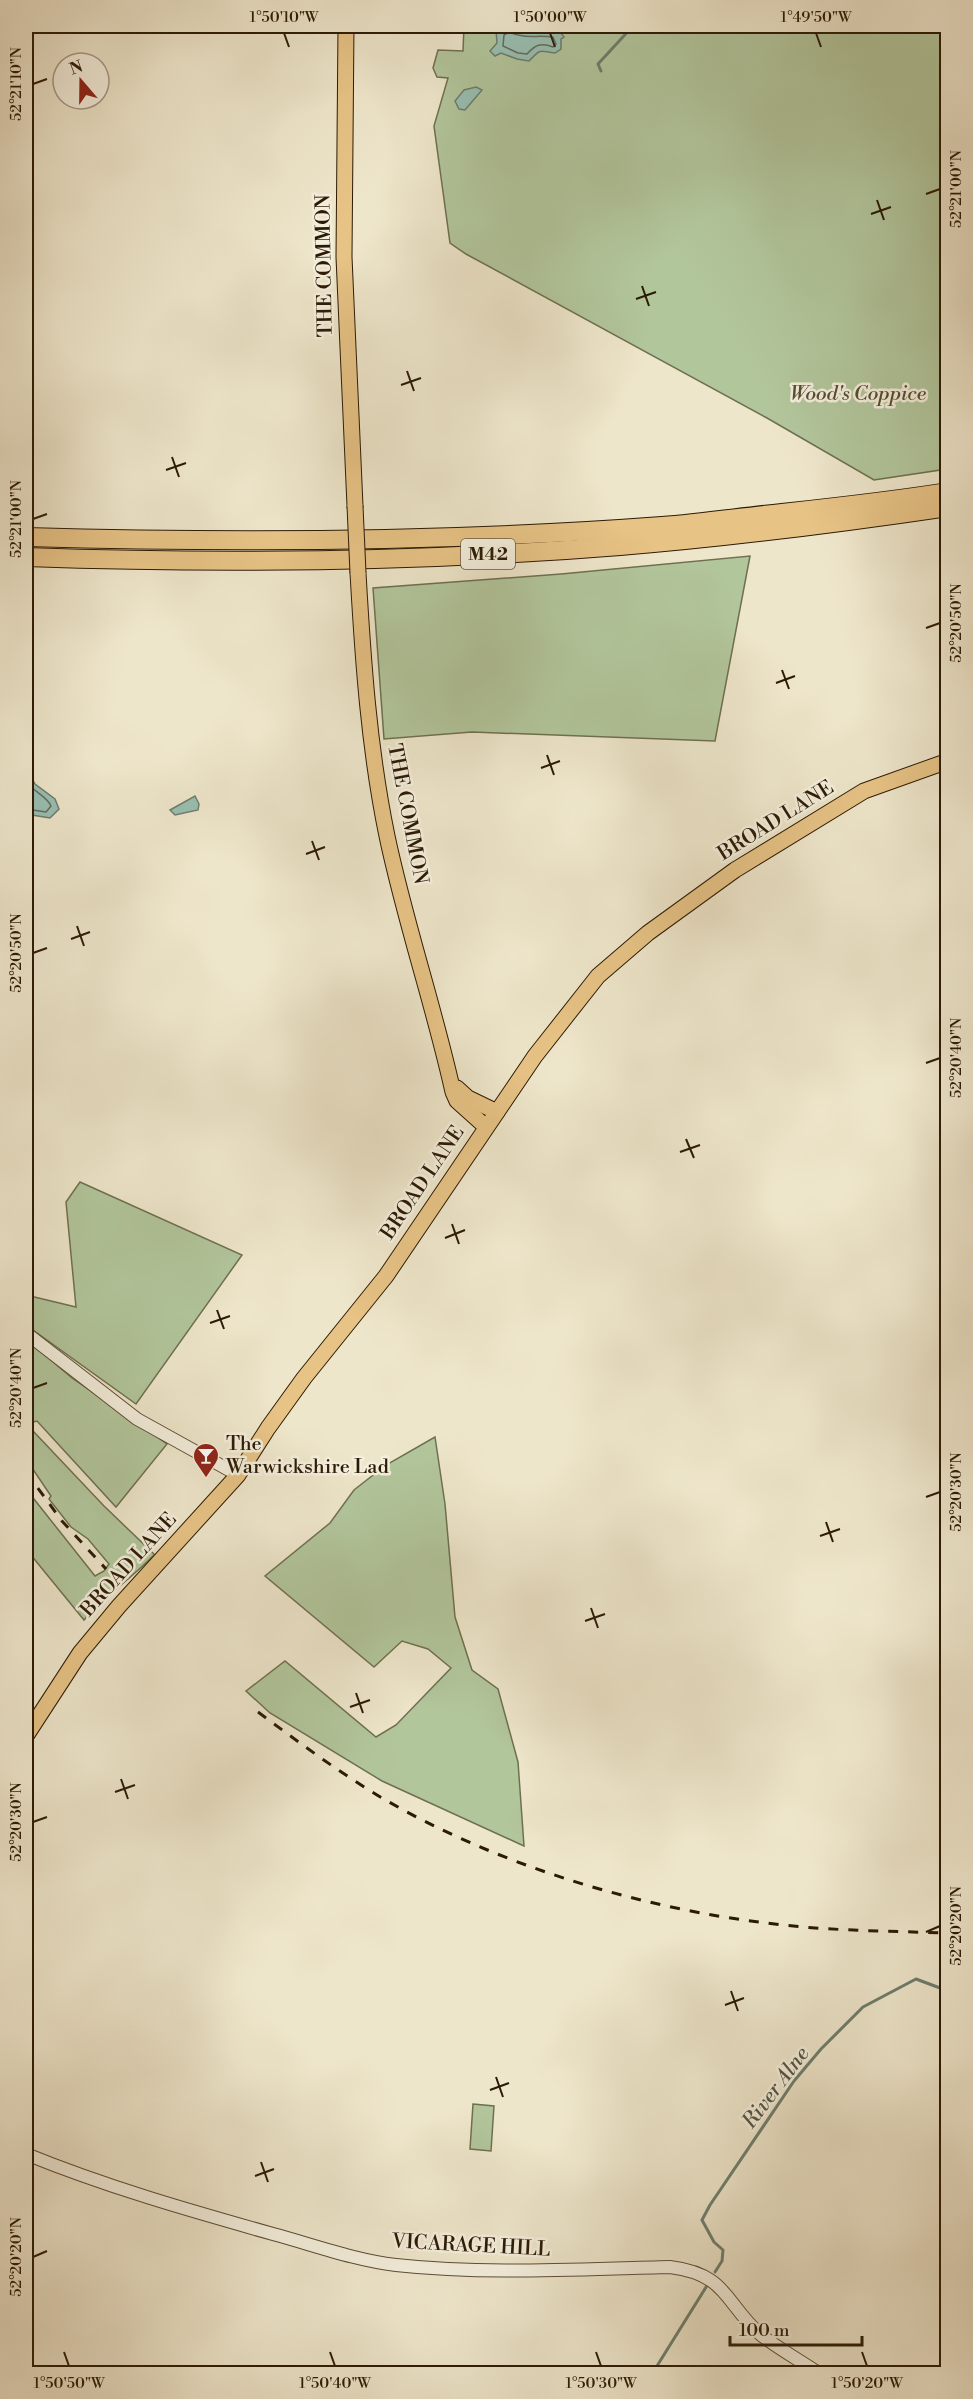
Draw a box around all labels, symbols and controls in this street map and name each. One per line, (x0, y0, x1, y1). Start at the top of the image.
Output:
text: 1°50'10"W (250, 8, 319, 27)
text: 1°50'00"W (514, 8, 587, 27)
text: 1°49'50"W (780, 8, 852, 27)
text: 52°21'10"N (7, 47, 26, 121)
north arrow (51, 51, 111, 111)
text: N (67, 56, 86, 79)
text: 52°21'00"N (947, 150, 966, 228)
street label: THE COMMON (311, 194, 339, 338)
park label: Wood's Coppice (790, 382, 927, 407)
text: 52°21'00"N (7, 480, 26, 558)
road number: M42 (461, 539, 515, 569)
text: 52°20'50"N (947, 583, 966, 663)
street label: THE COMMON (381, 741, 433, 887)
street label: BROAD LANE (713, 775, 839, 867)
text: 52°20'50"N (7, 913, 26, 993)
text: 52°20'40"N (947, 1018, 966, 1098)
street label: BROAD LANE (375, 1121, 470, 1246)
text: 52°20'40"N (7, 1348, 26, 1428)
place label: The Warwickshire Lad (225, 1432, 389, 1480)
bar icon: The Warwickshire Lad (191, 1441, 221, 1479)
text: 52°20'30"N (947, 1452, 966, 1532)
street label: BROAD LANE (75, 1508, 182, 1623)
text: 52°20'30"N (7, 1782, 26, 1862)
text: 52°20'20"N (947, 1886, 966, 1966)
water label: River Alne (736, 2042, 815, 2135)
text: 52°20'20"N (7, 2217, 26, 2297)
street label: VICARAGE HILL (390, 2229, 551, 2263)
scale bar (730, 2309, 862, 2347)
text: 100 m (739, 2319, 790, 2342)
text: 1°50'50"W (33, 2374, 105, 2393)
text: 1°50'40"W (299, 2374, 371, 2393)
text: 1°50'30"W (565, 2374, 637, 2393)
text: 1°50'20"W (831, 2374, 903, 2393)

